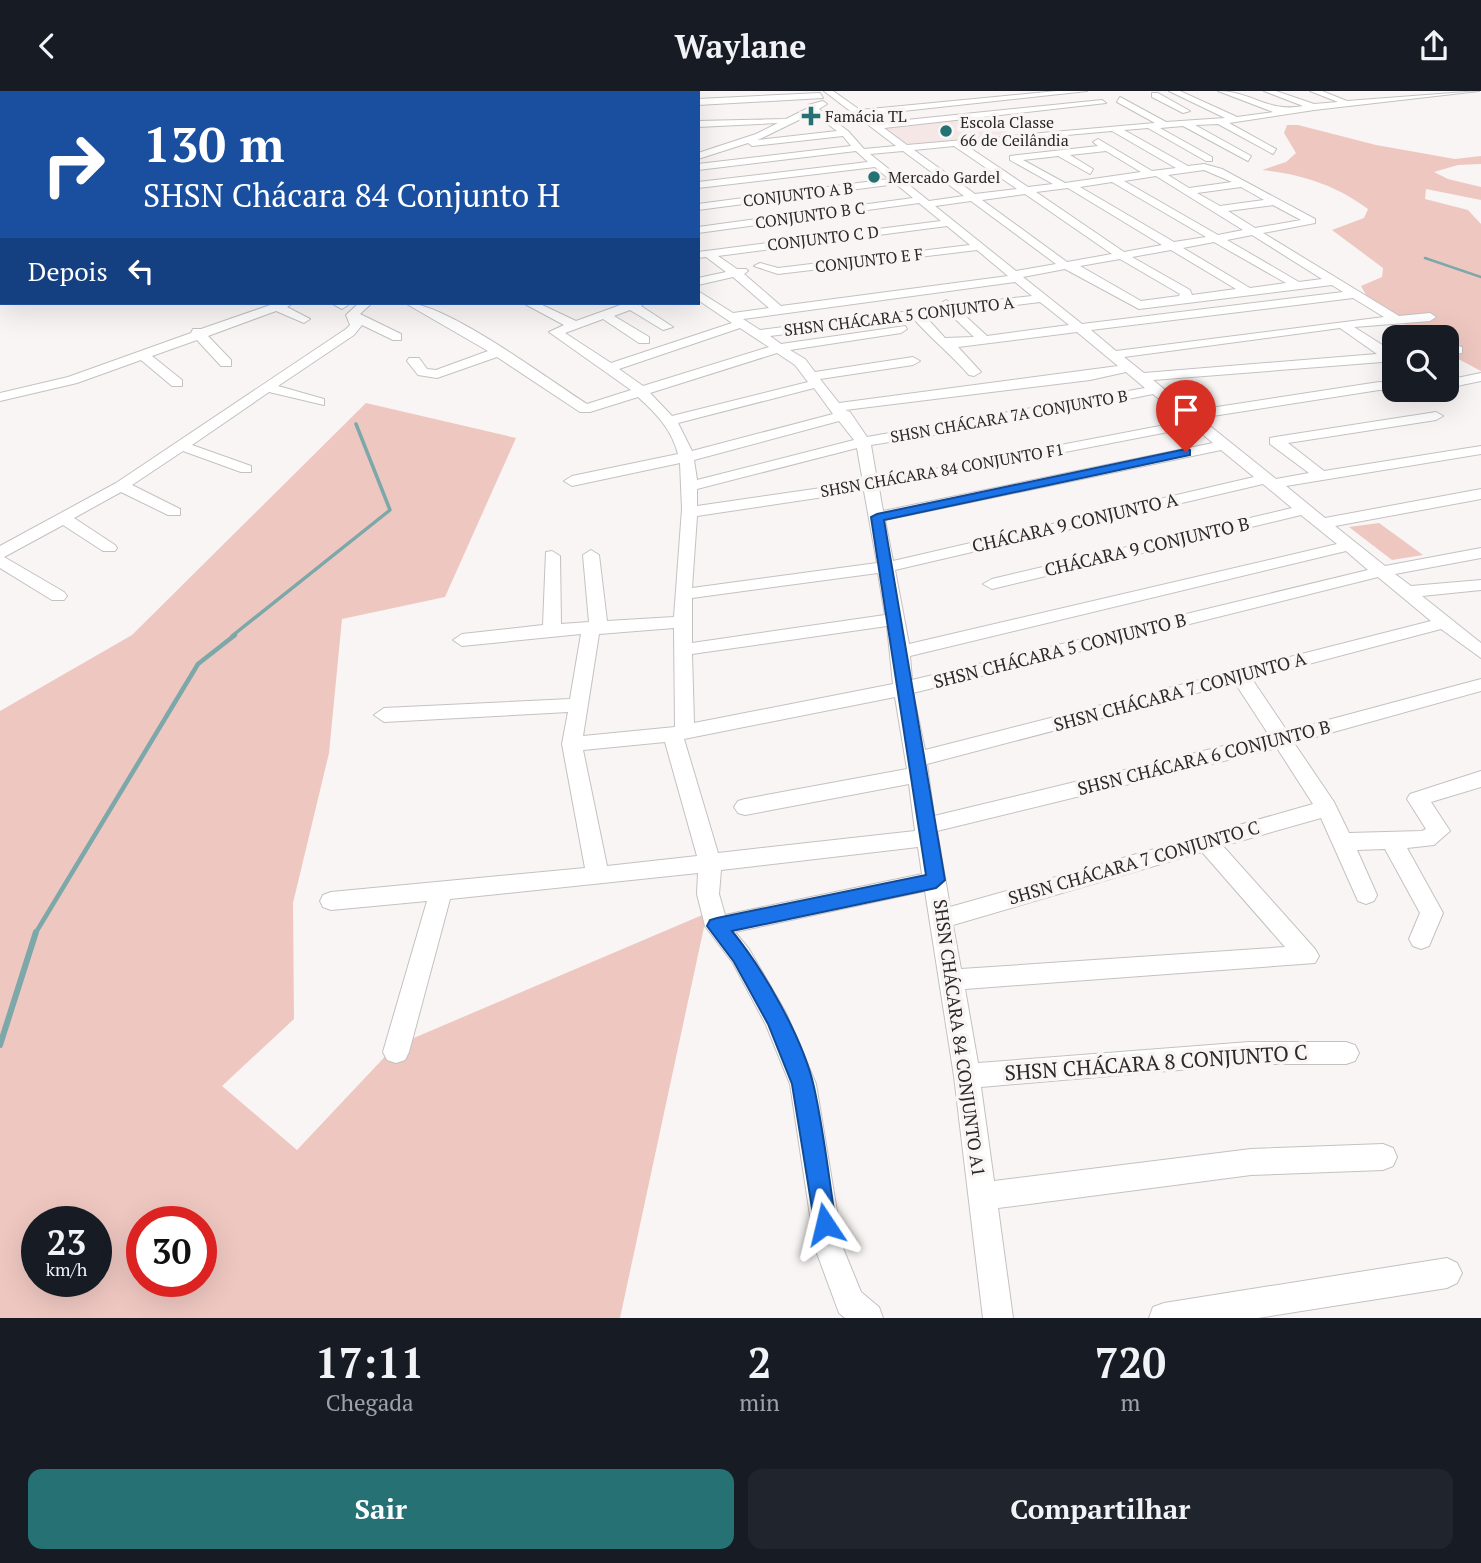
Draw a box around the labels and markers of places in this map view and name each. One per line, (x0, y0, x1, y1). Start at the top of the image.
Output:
place label: Famácia TL (825, 105, 907, 127)
marker: Famácia TL (803, 108, 819, 124)
place label: Escola Classe 66 de Ceilândia (960, 111, 1069, 151)
marker: Escola Classe 66 de Ceilândia (938, 123, 954, 139)
place label: Mercado Gardel (888, 166, 1000, 188)
marker: Mercado Gardel (866, 169, 882, 185)
pin (1156, 380, 1216, 452)

